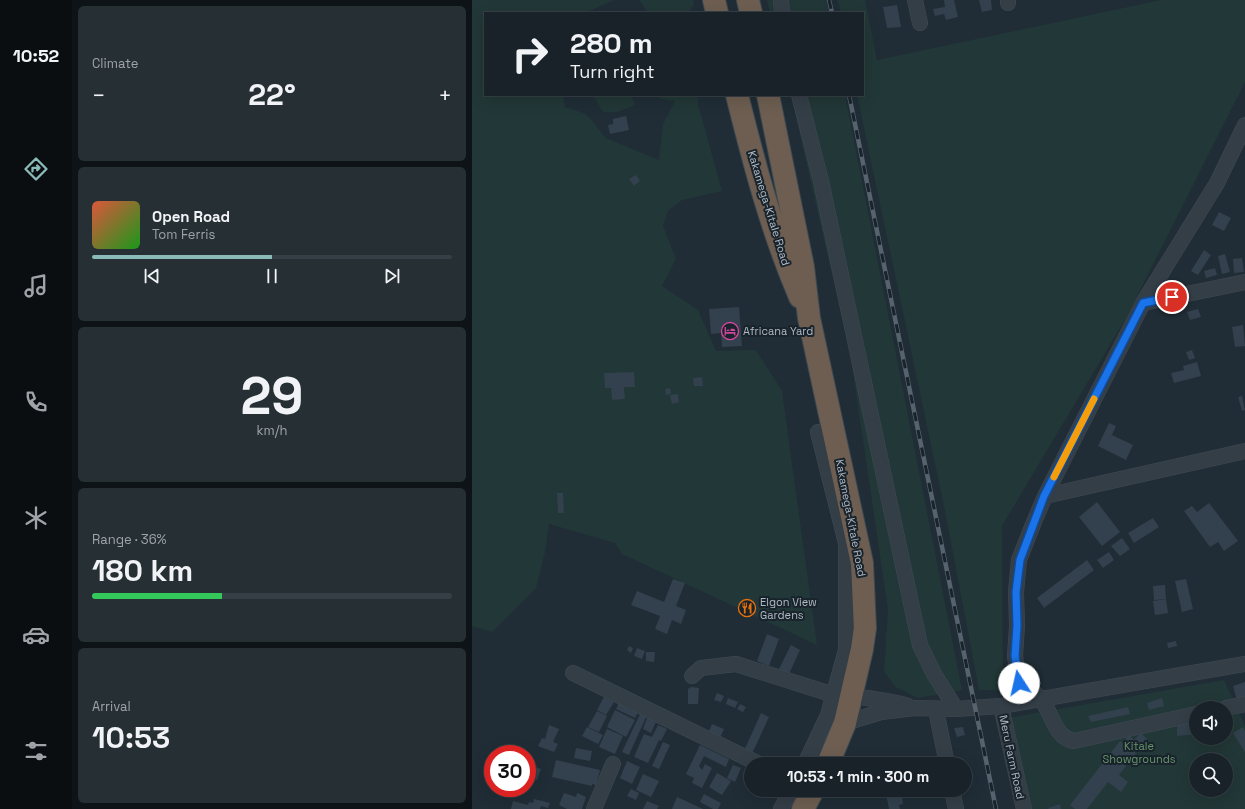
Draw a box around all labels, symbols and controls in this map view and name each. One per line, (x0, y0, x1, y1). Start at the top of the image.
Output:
text: 280 m (570, 25, 653, 61)
icon: right (504, 28, 556, 80)
text: 10:52 (13, 44, 59, 67)
text: Climate (92, 55, 138, 72)
text: Turn right (570, 60, 654, 83)
text: 22° (248, 75, 296, 114)
text: − (92, 81, 106, 109)
text: + (438, 81, 452, 109)
street label: Kakamega-Kitale Road (745, 149, 793, 267)
icon: directions (22, 155, 50, 183)
text: Open Road (152, 207, 230, 226)
text: Tom Ferris (152, 226, 215, 243)
icon: previous (141, 265, 163, 287)
icon: pause (261, 265, 283, 287)
icon: next (381, 265, 403, 287)
icon: music (22, 272, 50, 300)
pin (1155, 280, 1189, 314)
icon: arrive (1161, 286, 1183, 308)
hotel icon: Africana Yard (720, 321, 740, 341)
place label: Africana Yard (743, 324, 813, 338)
text: 29 (241, 363, 303, 429)
icon: phone (22, 388, 50, 416)
text: km/h (257, 422, 287, 439)
street label: Kakamega-Kitale Road (833, 458, 869, 578)
icon: climate (22, 504, 50, 532)
text: Range · 36% (92, 531, 167, 548)
text: 180 km (92, 551, 193, 590)
place label: Elgon View Gardens (760, 595, 817, 622)
restaurant icon: Elgon View Gardens (737, 598, 757, 618)
icon: car (22, 621, 50, 649)
position arrow (998, 662, 1040, 704)
text: Arrival (92, 698, 131, 715)
map controls (1189, 701, 1233, 797)
button: sound (1189, 701, 1233, 745)
street label: Meru Farm Road (996, 714, 1028, 800)
text: 10:53 (92, 718, 170, 757)
icon: filters (22, 737, 50, 765)
park label: Kitale Showgrounds (1102, 739, 1176, 766)
speed limit sign: 30 (484, 745, 536, 797)
button: search (1189, 753, 1233, 797)
text: 10:53 · 1 min · 300 m (787, 767, 929, 786)

